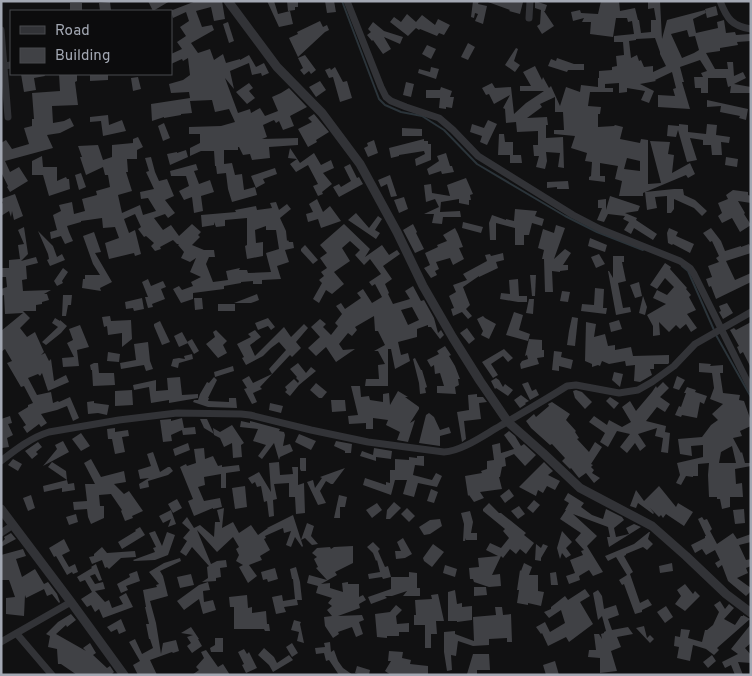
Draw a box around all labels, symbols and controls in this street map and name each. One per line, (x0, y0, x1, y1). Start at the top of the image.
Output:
legend (10, 10, 172, 75)
text: Road (55, 22, 90, 41)
text: Building (55, 47, 110, 66)

